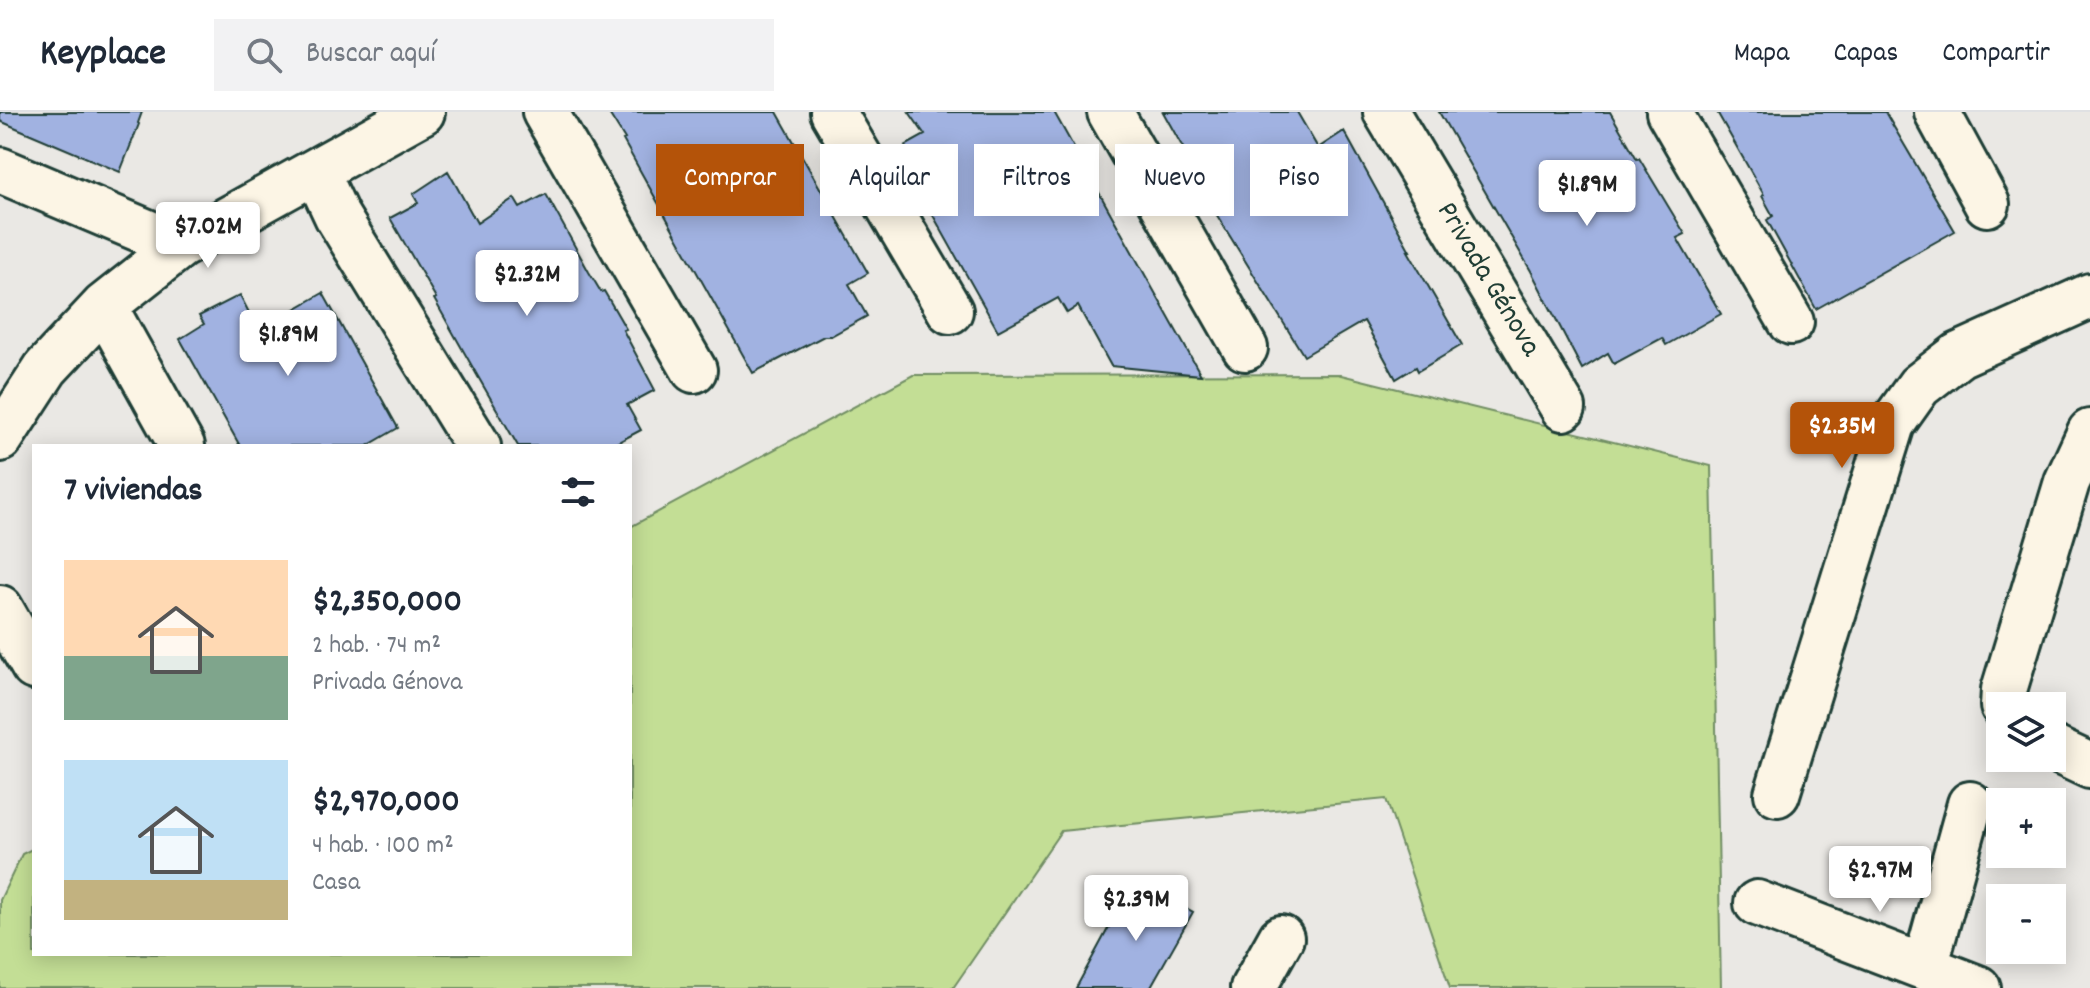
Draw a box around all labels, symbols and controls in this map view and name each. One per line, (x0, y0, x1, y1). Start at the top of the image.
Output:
search box (214, 19, 774, 91)
text: Keyplace (40, 28, 166, 83)
icon: search (242, 33, 286, 77)
text: Buscar aquí (306, 34, 436, 77)
text: Mapa (1734, 35, 1789, 75)
text: Capas (1833, 35, 1898, 75)
text: Compartir (1942, 35, 2050, 75)
chip: Comprar (656, 144, 804, 216)
chip: Alquilar (820, 144, 958, 216)
chip: Filtros (974, 144, 1099, 216)
chip: Nuevo (1115, 144, 1234, 216)
chip: Piso (1250, 144, 1348, 216)
pin: $1.89M (1522, 160, 1652, 228)
text: $1.89M (1557, 167, 1617, 204)
street label: Privada Génova (1424, 194, 1551, 366)
pin: $7.02M (143, 202, 273, 270)
text: $7.02M (174, 209, 242, 246)
pin: $2.32M (462, 250, 592, 318)
text: $2.32M (493, 257, 561, 294)
pin: $1.89M (223, 310, 353, 378)
text: $1.89M (258, 317, 318, 354)
pin: $2.35M (1777, 402, 1907, 470)
text: $2.35M (1808, 409, 1876, 446)
text: 7 viviendas (64, 468, 202, 517)
icon: filters (556, 470, 600, 514)
text: $2,350,000 (312, 579, 462, 628)
icon: home (128, 592, 224, 688)
text: 2 hab. · 74 m² (312, 628, 441, 665)
text: Privada Génova (312, 665, 463, 702)
map controls (1986, 692, 2066, 964)
button: layers (1986, 692, 2066, 772)
text: $2,970,000 (312, 779, 460, 828)
button: + (1986, 788, 2066, 868)
icon: home (128, 792, 224, 888)
text: 4 hab. · 100 m² (312, 828, 454, 865)
pin: $2.97M (1815, 846, 1945, 914)
text: $2.97M (1847, 853, 1913, 890)
text: Casa (312, 865, 360, 902)
pin: $2.39M (1071, 875, 1201, 943)
text: $2.39M (1102, 882, 1170, 919)
button: − (1986, 884, 2066, 964)

